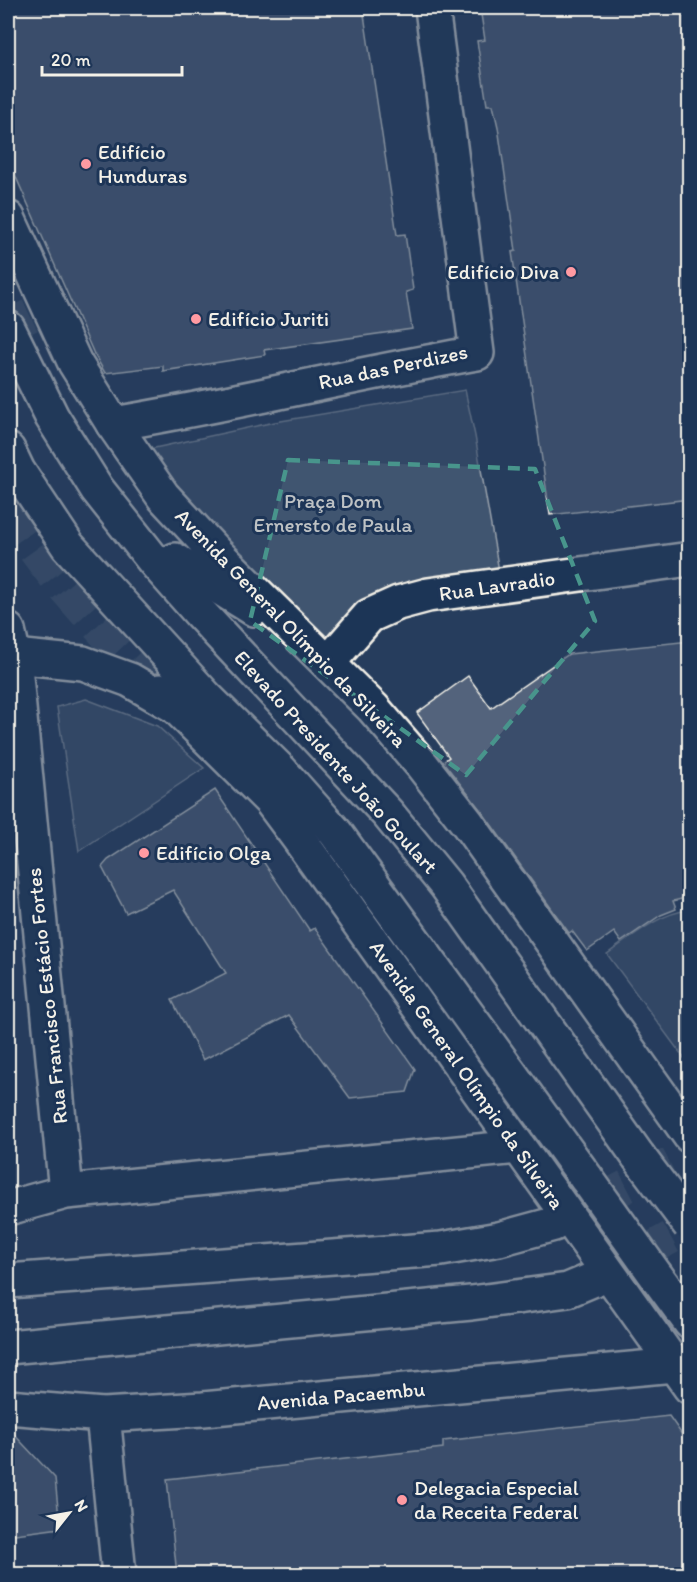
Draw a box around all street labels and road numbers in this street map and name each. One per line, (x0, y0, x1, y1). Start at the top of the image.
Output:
street label: Rua das Perdizes (316, 339, 470, 395)
street label: Avenida General Olímpio da Silveira (170, 503, 412, 752)
street label: Rua Lavradio (437, 565, 557, 606)
street label: Elevado Presidente João Goulart (229, 645, 443, 879)
street label: Rua Francisco Estácio Fortes (21, 867, 72, 1125)
street label: Avenida General Olímpio da Silveira (365, 936, 570, 1214)
street label: Avenida Pacaembu (256, 1376, 426, 1415)

